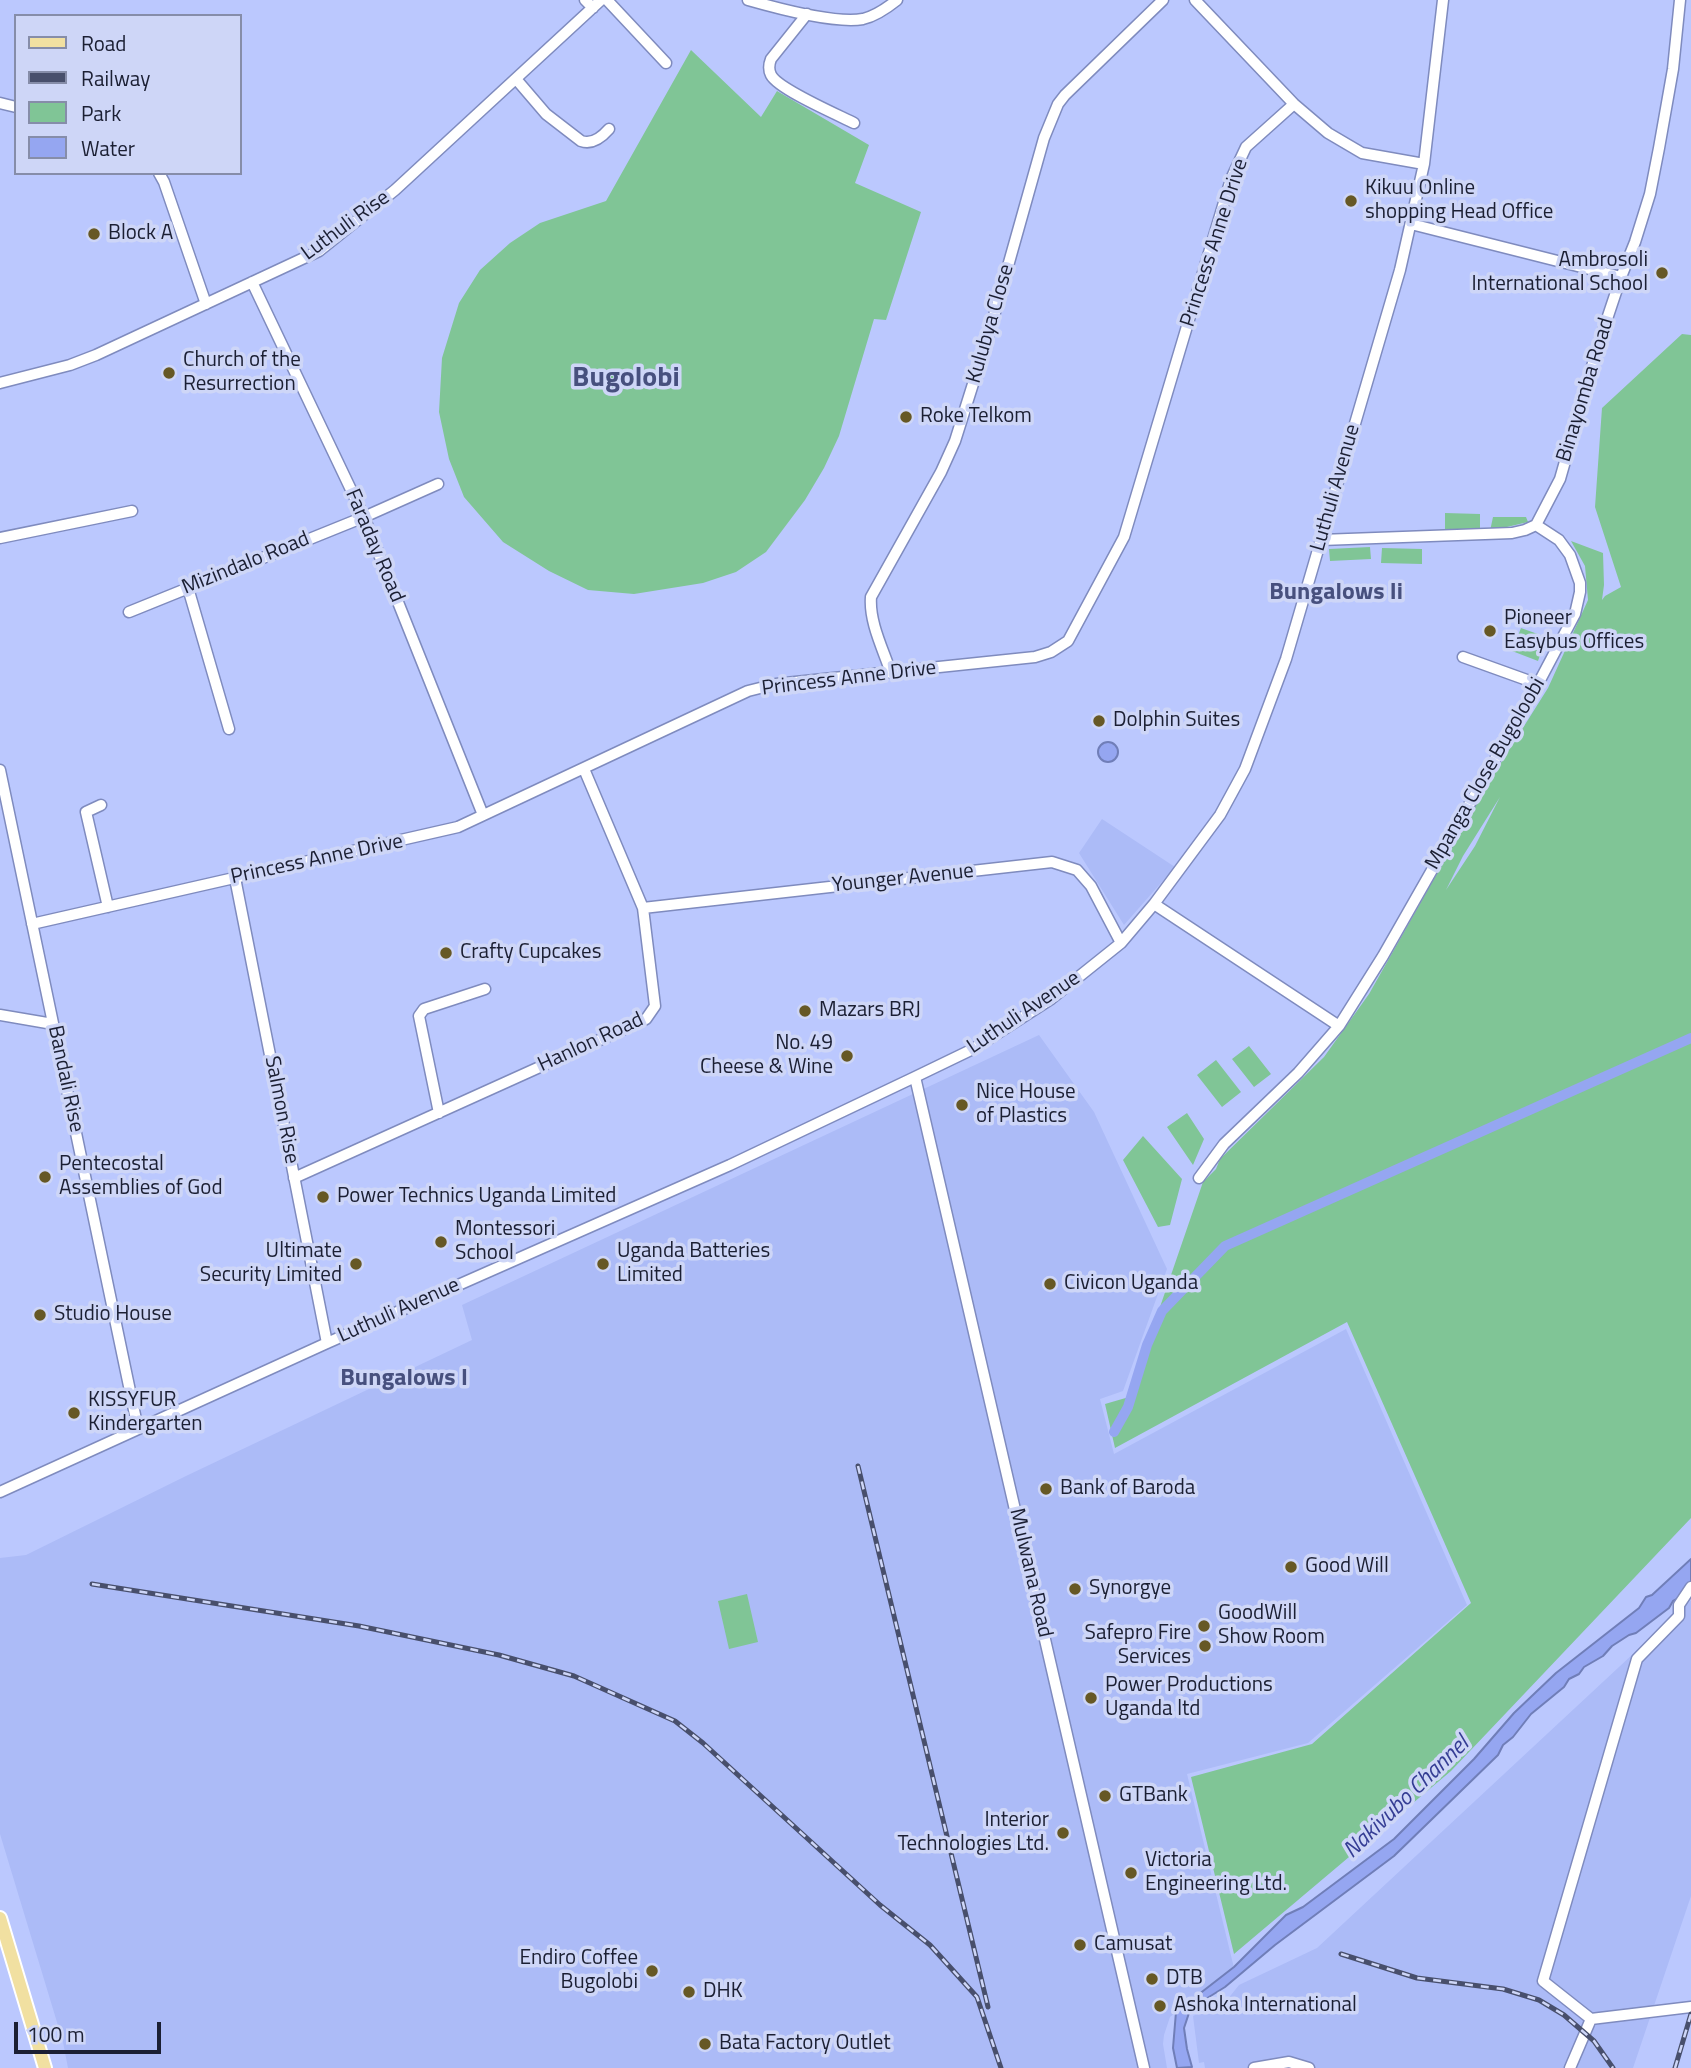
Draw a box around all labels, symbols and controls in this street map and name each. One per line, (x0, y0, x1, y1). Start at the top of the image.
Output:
legend (14, 14, 242, 175)
text: Road (81, 27, 126, 59)
text: Railway (81, 62, 150, 94)
text: Park (81, 97, 121, 129)
text: Water (81, 132, 135, 164)
street label: Princess Anne Drive (1176, 156, 1254, 330)
place label: Kikuu Online shopping Head Office (1365, 176, 1553, 226)
street label: Luthuli Rise (297, 186, 395, 266)
marker: Kikuu Online shopping Head Office (1343, 193, 1359, 209)
place label: Block A (108, 221, 173, 247)
marker: Block A (86, 226, 102, 242)
place label: Ambrosoli International School (1471, 248, 1648, 298)
street label: Kulubya Close (962, 262, 1020, 386)
marker: Ambrosoli International School (1654, 265, 1670, 281)
street label: Binayomba Road (1552, 315, 1620, 465)
place label: Church of the Resurrection (183, 348, 301, 398)
district label: Bugolobi (572, 362, 680, 396)
marker: Church of the Resurrection (161, 365, 177, 381)
place label: Roke Telkom (920, 404, 1032, 430)
marker: Roke Telkom (898, 409, 914, 425)
street label: Luthuli Avenue (1306, 422, 1366, 554)
street label: Faraday Road (339, 486, 409, 606)
street label: Mizindalo Road (179, 527, 313, 601)
district label: Bungalows Ii (1269, 579, 1403, 607)
place label: Pioneer Easybus Offices (1504, 606, 1644, 656)
marker: Pioneer Easybus Offices (1482, 623, 1498, 639)
street label: Princess Anne Drive (760, 656, 938, 702)
street label: Mpanga Close Bugoloobi (1421, 674, 1551, 874)
place label: Dolphin Suites (1113, 708, 1240, 734)
marker: Dolphin Suites (1091, 713, 1107, 729)
street label: Princess Anne Drive (228, 829, 406, 891)
street label: Younger Avenue (831, 859, 975, 899)
place label: Crafty Cupcakes (460, 940, 601, 966)
marker: Crafty Cupcakes (438, 945, 454, 961)
street label: Luthuli Avenue (963, 966, 1085, 1060)
place label: Mazars BRJ (819, 998, 921, 1024)
marker: Mazars BRJ (797, 1003, 813, 1019)
street label: Hanlon Road (534, 1008, 648, 1078)
street label: Bandali Rise (41, 1023, 89, 1135)
place label: No. 49 Cheese & Wine (700, 1031, 833, 1081)
marker: No. 49 Cheese & Wine (839, 1048, 855, 1064)
street label: Salmon Rise (258, 1054, 304, 1166)
place label: Nice House of Plastics (976, 1080, 1076, 1130)
marker: Nice House of Plastics (954, 1097, 970, 1113)
place label: Pentecostal Assemblies of God (59, 1152, 222, 1202)
marker: Pentecostal Assemblies of God (37, 1169, 53, 1185)
place label: Power Technics Uganda Limited (337, 1184, 616, 1210)
marker: Power Technics Uganda Limited (315, 1189, 331, 1205)
place label: Montessori School (455, 1217, 555, 1267)
marker: Montessori School (433, 1234, 449, 1250)
place label: Ultimate Security Limited (200, 1239, 342, 1289)
place label: Uganda Batteries Limited (617, 1239, 770, 1289)
marker: Ultimate Security Limited (348, 1256, 364, 1272)
marker: Uganda Batteries Limited (595, 1256, 611, 1272)
place label: Civicon Uganda (1064, 1271, 1198, 1297)
street label: Luthuli Avenue (334, 1273, 464, 1349)
marker: Civicon Uganda (1042, 1276, 1058, 1292)
place label: Studio House (54, 1302, 172, 1328)
marker: Studio House (32, 1307, 48, 1323)
district label: Bungalows I (340, 1365, 468, 1393)
place label: KISSYFUR Kindergarten (88, 1388, 202, 1438)
marker: KISSYFUR Kindergarten (66, 1405, 82, 1421)
place label: Bank of Baroda (1060, 1476, 1195, 1502)
marker: Bank of Baroda (1038, 1481, 1054, 1497)
street label: Mulwana Road (1003, 1506, 1057, 1640)
place label: Good Will (1305, 1554, 1389, 1580)
marker: Good Will (1283, 1559, 1299, 1575)
place label: Synorgye (1089, 1576, 1171, 1602)
marker: Synorgye (1067, 1581, 1083, 1597)
place label: GoodWill Show Room (1218, 1601, 1325, 1651)
marker: GoodWill Show Room (1196, 1618, 1212, 1634)
place label: Safepro Fire Services (1085, 1621, 1191, 1671)
marker: Safepro Fire Services (1197, 1638, 1213, 1654)
place label: Power Productions Uganda ltd (1105, 1673, 1273, 1723)
marker: Power Productions Uganda ltd (1083, 1690, 1099, 1706)
water label: Nakivubo Channel (1339, 1731, 1475, 1865)
place label: GTBank (1119, 1783, 1188, 1809)
marker: GTBank (1097, 1788, 1113, 1804)
place label: Interior Technologies Ltd. (897, 1808, 1049, 1858)
marker: Interior Technologies Ltd. (1055, 1825, 1071, 1841)
place label: Victoria Engineering Ltd. (1145, 1848, 1287, 1898)
marker: Victoria Engineering Ltd. (1123, 1865, 1139, 1881)
place label: Camusat (1094, 1932, 1172, 1958)
marker: Camusat (1072, 1937, 1088, 1953)
place label: Endiro Coffee Bugolobi (519, 1946, 638, 1996)
marker: Endiro Coffee Bugolobi (644, 1963, 660, 1979)
place label: DTB (1166, 1966, 1203, 1992)
marker: DTB (1144, 1971, 1160, 1987)
place label: DHK (703, 1979, 743, 2005)
marker: DHK (681, 1984, 697, 2000)
place label: Ashoka International (1174, 1993, 1357, 2019)
marker: Ashoka International (1152, 1998, 1168, 2014)
scale bar (18, 2008, 164, 2052)
text: 100 m (27, 2018, 84, 2050)
place label: Bata Factory Outlet (719, 2031, 891, 2057)
marker: Bata Factory Outlet (697, 2036, 713, 2052)

